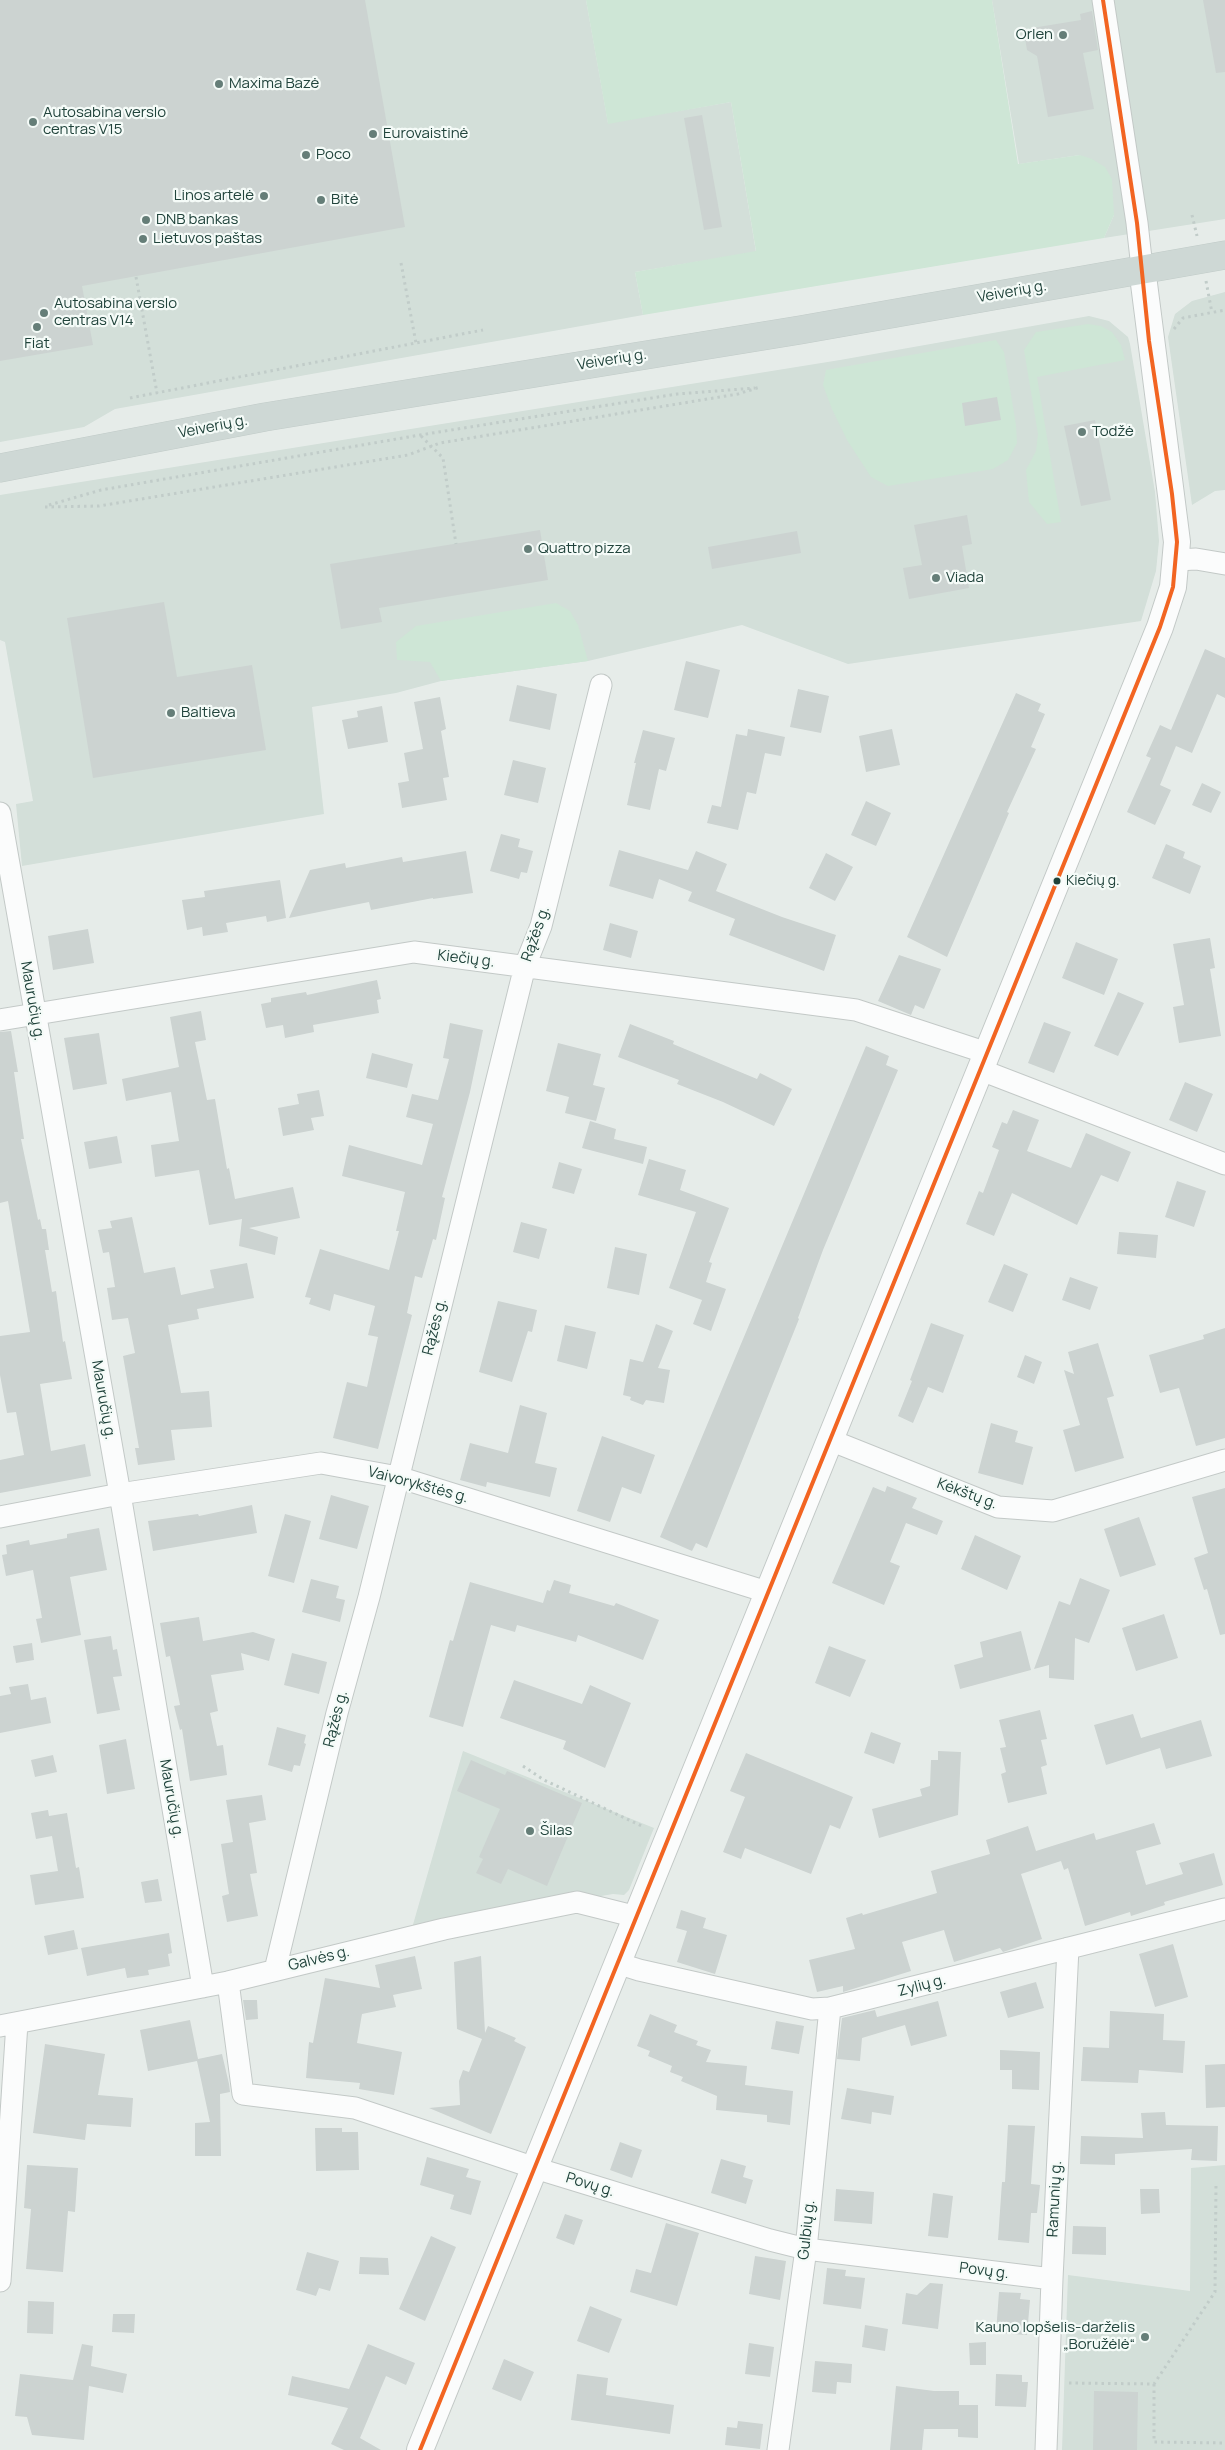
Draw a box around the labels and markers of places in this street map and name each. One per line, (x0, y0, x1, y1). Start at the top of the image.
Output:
place label: Orlen (1016, 26, 1053, 44)
marker: Orlen (1057, 29, 1069, 41)
place label: Maxima Bazė (229, 75, 319, 93)
marker: Maxima Bazė (213, 78, 225, 90)
place label: Autosabina verslo centras V15 (43, 104, 166, 139)
marker: Autosabina verslo centras V15 (27, 116, 39, 128)
place label: Eurovaistinė (383, 125, 468, 143)
marker: Eurovaistinė (367, 128, 379, 140)
place label: Poco (316, 146, 351, 164)
marker: Poco (300, 149, 312, 161)
place label: Linos artelė (174, 187, 254, 205)
marker: Linos artelė (258, 190, 270, 202)
place label: Bitė (331, 191, 358, 209)
marker: Bitė (315, 194, 327, 206)
place label: DNB bankas (156, 211, 238, 229)
marker: DNB bankas (140, 214, 152, 226)
place label: Lietuvos paštas (153, 230, 262, 248)
marker: Lietuvos paštas (137, 233, 149, 245)
place label: Autosabina verslo centras V14 (54, 295, 177, 330)
marker: Autosabina verslo centras V14 (38, 307, 50, 319)
marker: Fiat (31, 321, 43, 333)
place label: Fiat (24, 335, 50, 353)
place label: Todžė (1092, 423, 1134, 441)
marker: Todžė (1076, 426, 1088, 438)
place label: Quattro pizza (538, 540, 630, 558)
marker: Quattro pizza (522, 543, 534, 555)
place label: Viada (946, 569, 984, 587)
marker: Viada (930, 572, 942, 584)
place label: Baltieva (181, 704, 236, 722)
marker: Baltieva (165, 707, 177, 719)
place label: Kiečių g. (1066, 873, 1120, 889)
marker: Kiečių g. (1052, 876, 1062, 886)
place label: Šilas (540, 1822, 572, 1840)
marker: Šilas (524, 1825, 536, 1837)
place label: Kauno lopšelis-darželis „Boružėlė“ (976, 2319, 1135, 2354)
marker: Kauno lopšelis-darželis „Boružėlė“ (1139, 2331, 1151, 2343)

